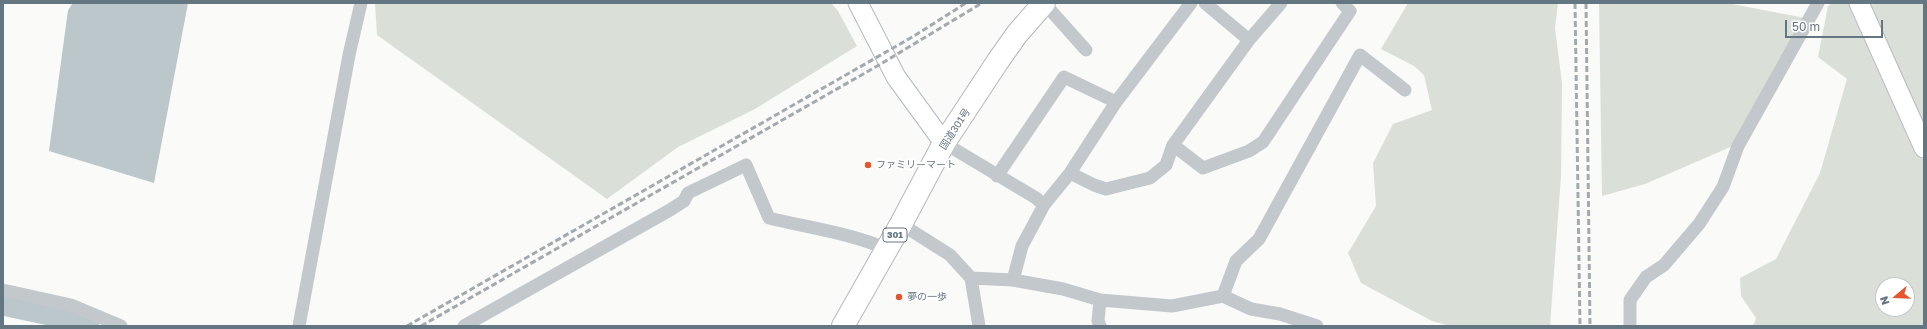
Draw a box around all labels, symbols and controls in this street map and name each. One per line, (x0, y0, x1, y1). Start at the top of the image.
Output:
scale bar (1787, 12, 1885, 38)
text: 50 m (1792, 19, 1820, 34)
street label: 国道301号 (937, 106, 973, 152)
place label: ファミリーマート (876, 159, 956, 171)
marker: ファミリーマート (863, 160, 873, 170)
road number: 301 (883, 228, 907, 242)
north arrow (1875, 277, 1915, 317)
place label: 夢の一歩 (907, 291, 947, 303)
marker: 夢の一歩 (894, 292, 904, 302)
text: N (1877, 295, 1892, 307)

